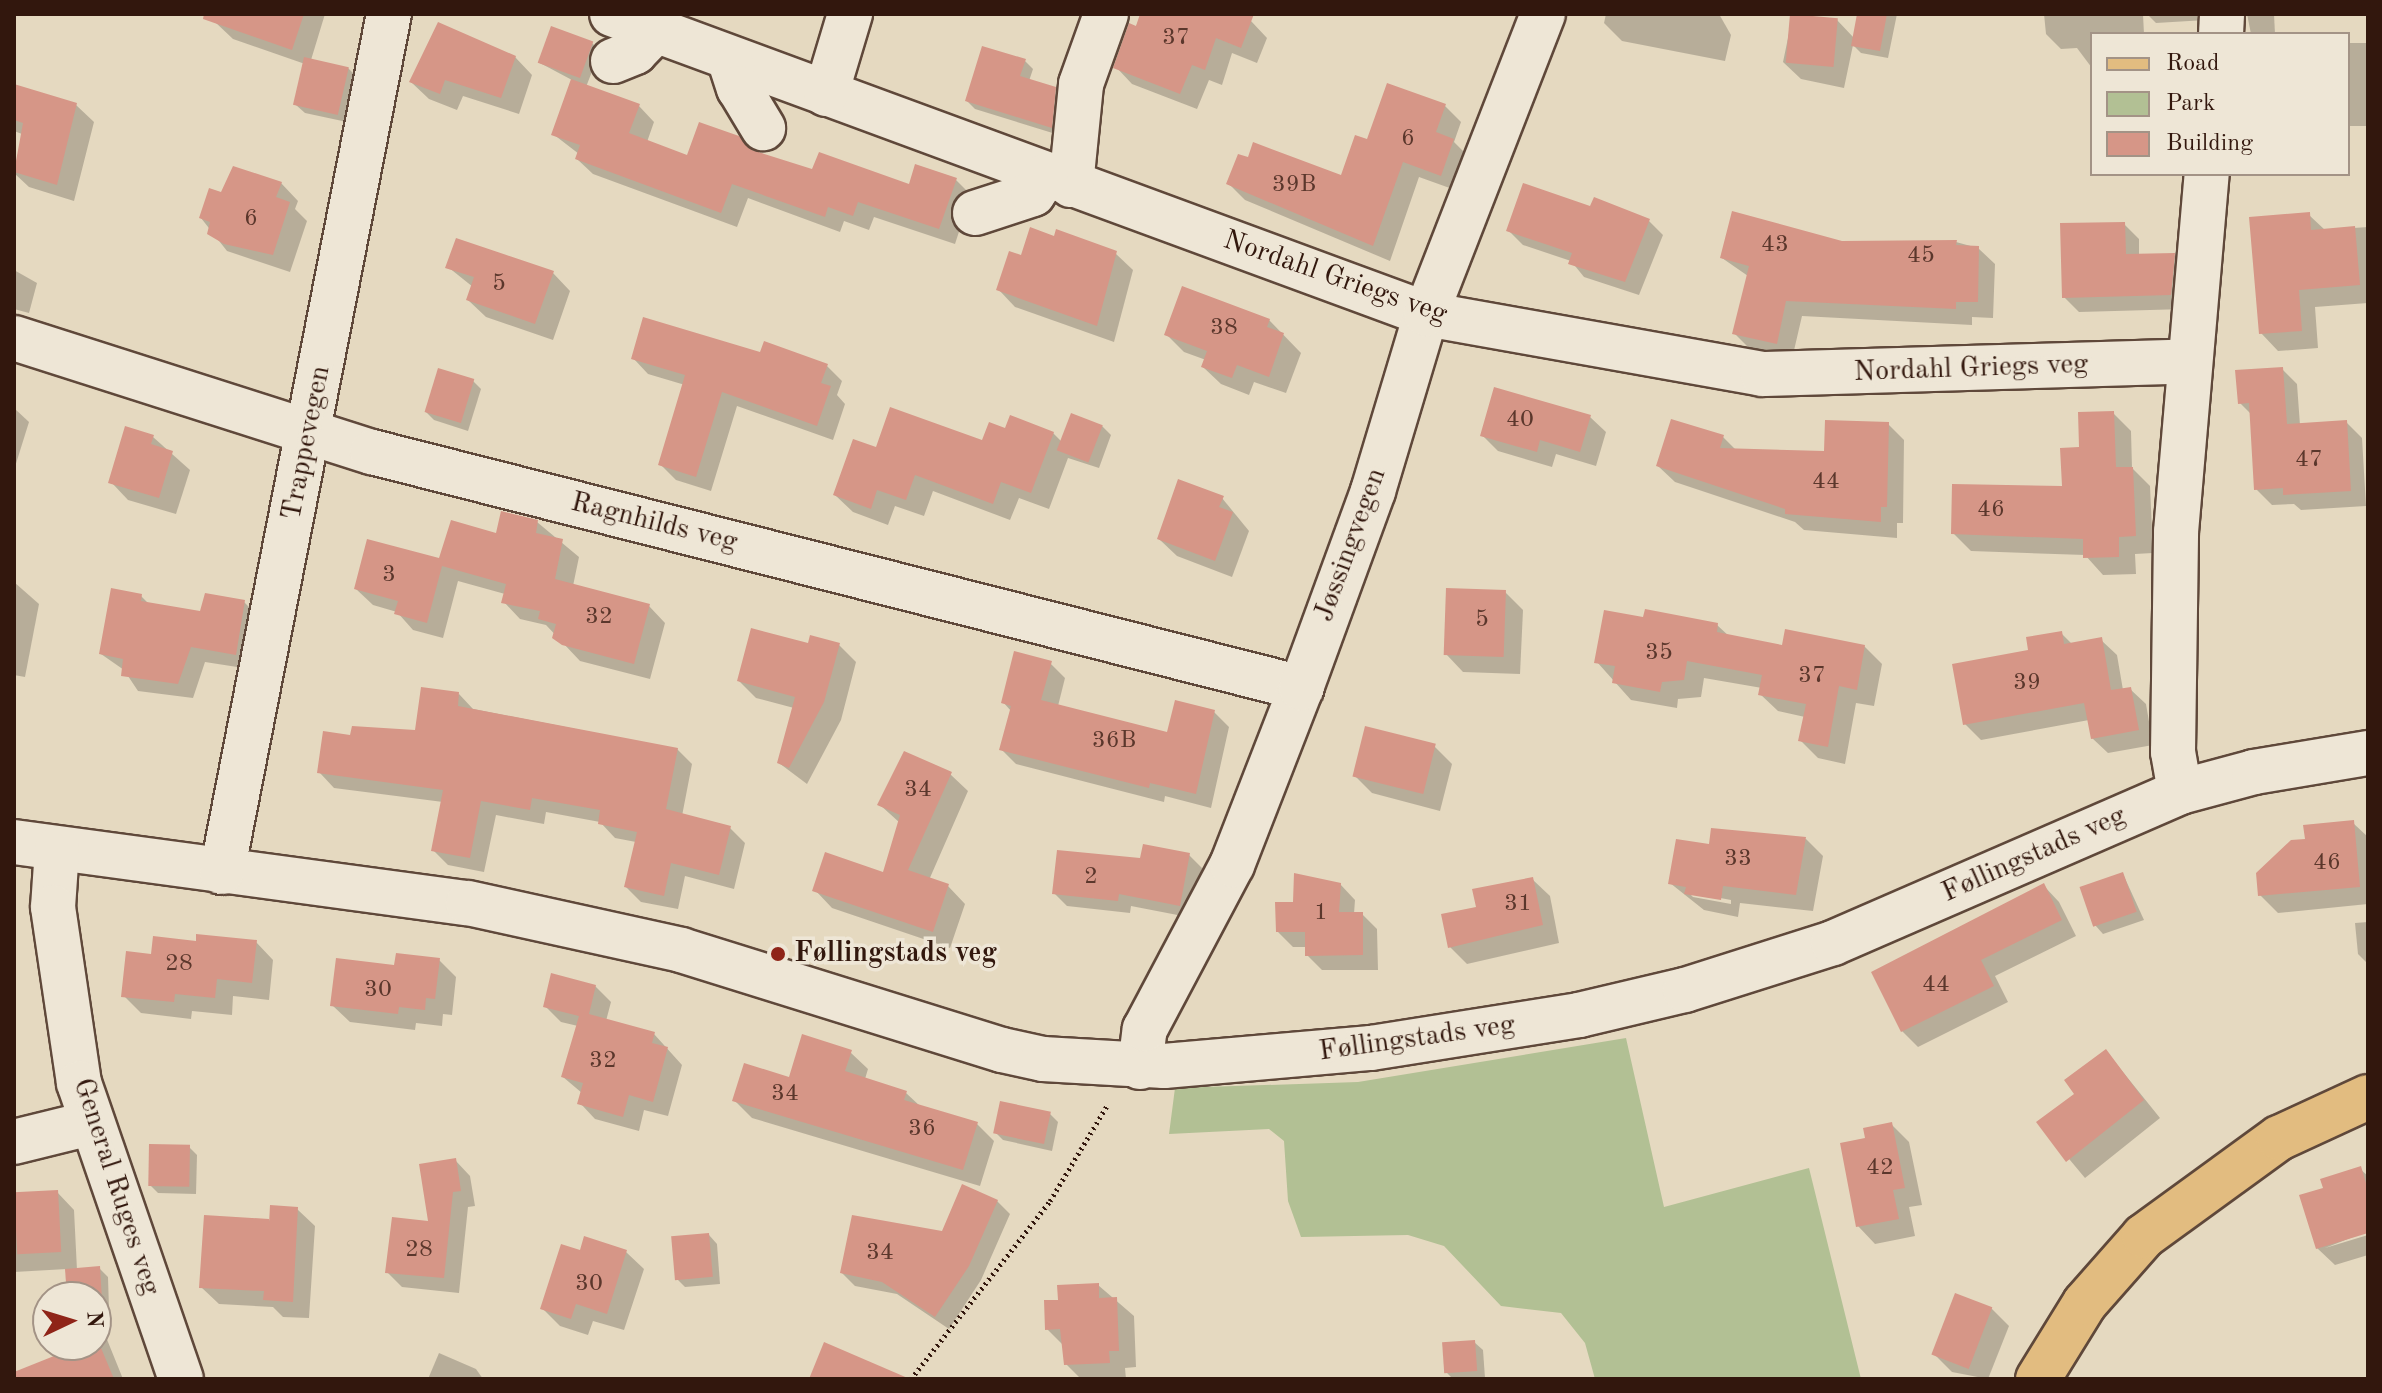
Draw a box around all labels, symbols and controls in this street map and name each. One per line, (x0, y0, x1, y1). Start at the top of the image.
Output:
house number: 37 (1162, 25, 1190, 53)
legend (2090, 32, 2350, 176)
text: Road (2166, 52, 2219, 76)
text: Park (2166, 92, 2215, 116)
house number: 6 (1401, 126, 1415, 154)
text: Building (2166, 132, 2253, 156)
house number: 39B (1272, 172, 1316, 200)
house number: 6 (244, 206, 258, 234)
street label: Nordahl Griegs veg (1219, 224, 1451, 332)
house number: 43 (1761, 232, 1789, 260)
house number: 45 (1907, 243, 1935, 271)
house number: 5 (492, 271, 506, 299)
house number: 38 (1210, 315, 1238, 343)
street label: Nordahl Griegs veg (1853, 348, 2089, 390)
street label: Trappevegen (276, 363, 338, 523)
house number: 40 (1506, 407, 1534, 435)
house number: 47 (2295, 447, 2323, 475)
street label: Jøssingvegen (1308, 464, 1394, 626)
house number: 44 (1812, 469, 1840, 497)
street label: Ragnhilds veg (567, 486, 741, 560)
house number: 46 (1977, 497, 2005, 525)
house number: 3 (382, 562, 396, 590)
house number: 32 (585, 604, 613, 632)
house number: 5 (1475, 607, 1489, 635)
house number: 35 (1645, 640, 1673, 668)
house number: 37 (1798, 663, 1826, 691)
house number: 39 (2013, 670, 2041, 698)
house number: 36B (1092, 728, 1136, 756)
house number: 34 (904, 777, 932, 805)
street label: Føllingstads veg (1937, 799, 2131, 911)
house number: 33 (1724, 846, 1752, 874)
house number: 46 (2313, 850, 2341, 878)
house number: 2 (1084, 864, 1098, 892)
house number: 31 (1504, 891, 1532, 919)
house number: 1 (1314, 900, 1328, 928)
place label: Føllingstads veg (794, 937, 997, 971)
marker: Føllingstads veg (769, 945, 787, 963)
house number: 28 (165, 951, 193, 979)
house number: 44 (1922, 972, 1950, 1000)
house number: 30 (364, 977, 392, 1005)
street label: Føllingstads veg (1317, 1009, 1517, 1069)
house number: 32 (589, 1048, 617, 1076)
street label: General Ruges veg (65, 1074, 167, 1300)
house number: 34 (771, 1081, 799, 1109)
house number: 36 (908, 1116, 936, 1144)
house number: 42 (1866, 1155, 1894, 1183)
house number: 28 (405, 1237, 433, 1265)
house number: 34 (866, 1240, 894, 1268)
house number: 30 (575, 1271, 603, 1299)
north arrow (32, 1281, 112, 1361)
text: N (82, 1310, 106, 1329)

